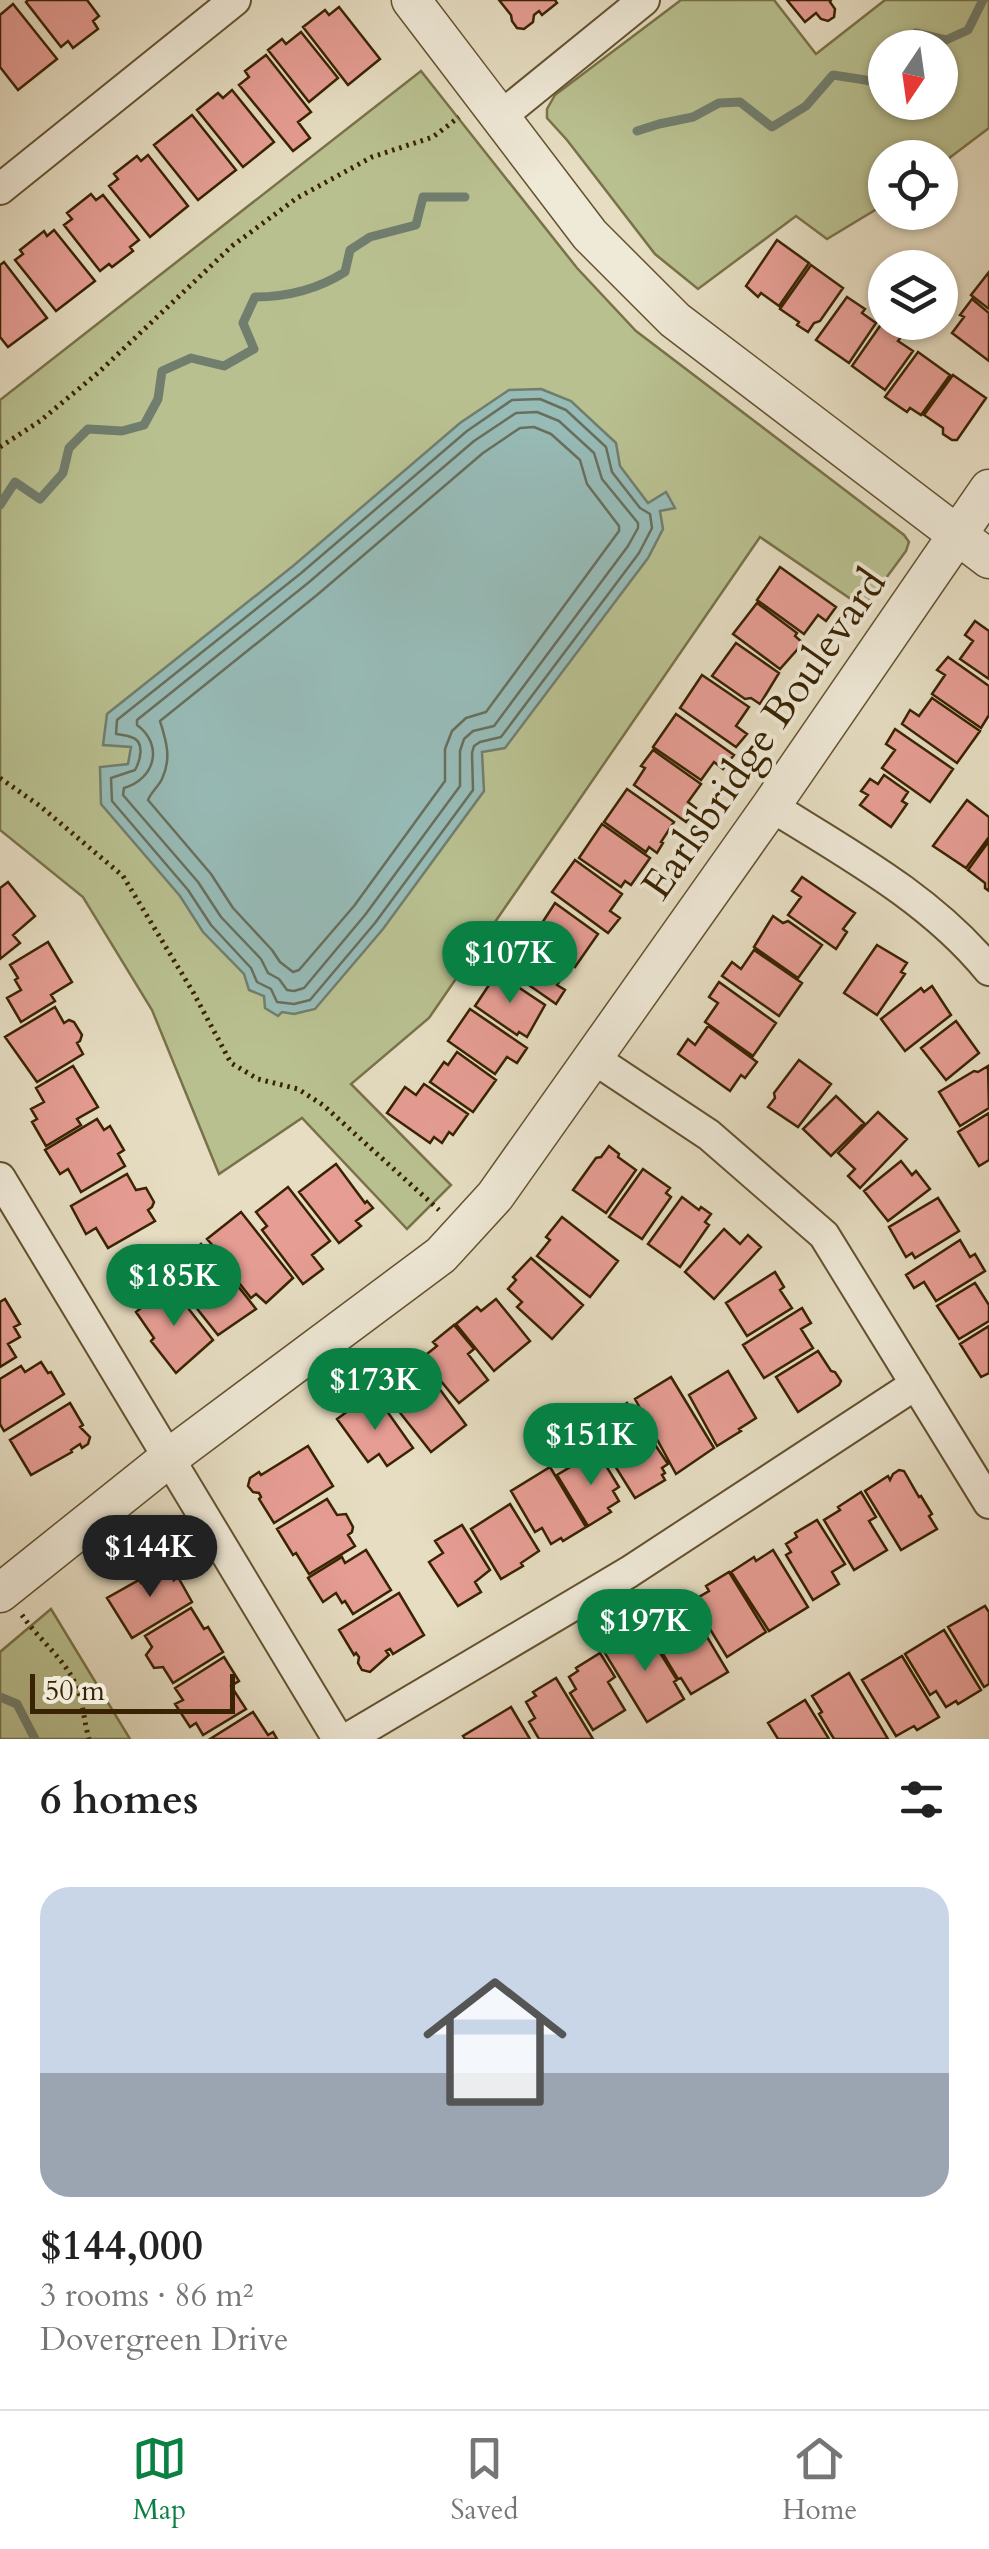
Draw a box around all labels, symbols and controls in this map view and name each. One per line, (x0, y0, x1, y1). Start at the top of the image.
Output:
north arrow (868, 30, 958, 120)
map controls (868, 30, 958, 340)
button: locate (868, 140, 958, 230)
button: layers (868, 250, 958, 340)
street label: Earlsbridge Boulevard (628, 557, 900, 911)
pin: $107K (440, 921, 580, 1006)
text: $107K (464, 931, 556, 975)
pin: $185K (104, 1244, 244, 1329)
text: $185K (128, 1254, 220, 1298)
pin: $173K (305, 1348, 445, 1433)
text: $173K (329, 1358, 421, 1402)
pin: $151K (521, 1403, 661, 1488)
text: $151K (545, 1413, 637, 1457)
pin: $144K (80, 1515, 220, 1600)
text: $144K (104, 1525, 196, 1569)
pin: $197K (575, 1589, 715, 1674)
text: $197K (599, 1599, 691, 1643)
scale bar (30, 1669, 235, 1714)
text: 50 m (45, 1672, 105, 1710)
text: 6 homes (40, 1771, 198, 1828)
icon: filters (894, 1772, 949, 1827)
icon: home (405, 1952, 585, 2132)
text: $144,000 (40, 2217, 203, 2274)
text: 3 rooms · 86 m² (40, 2274, 253, 2318)
text: Dovergreen Drive (40, 2318, 289, 2362)
tab: Map (132, 2431, 187, 2529)
tab: Saved (451, 2431, 518, 2529)
tab: Home (782, 2431, 857, 2529)

